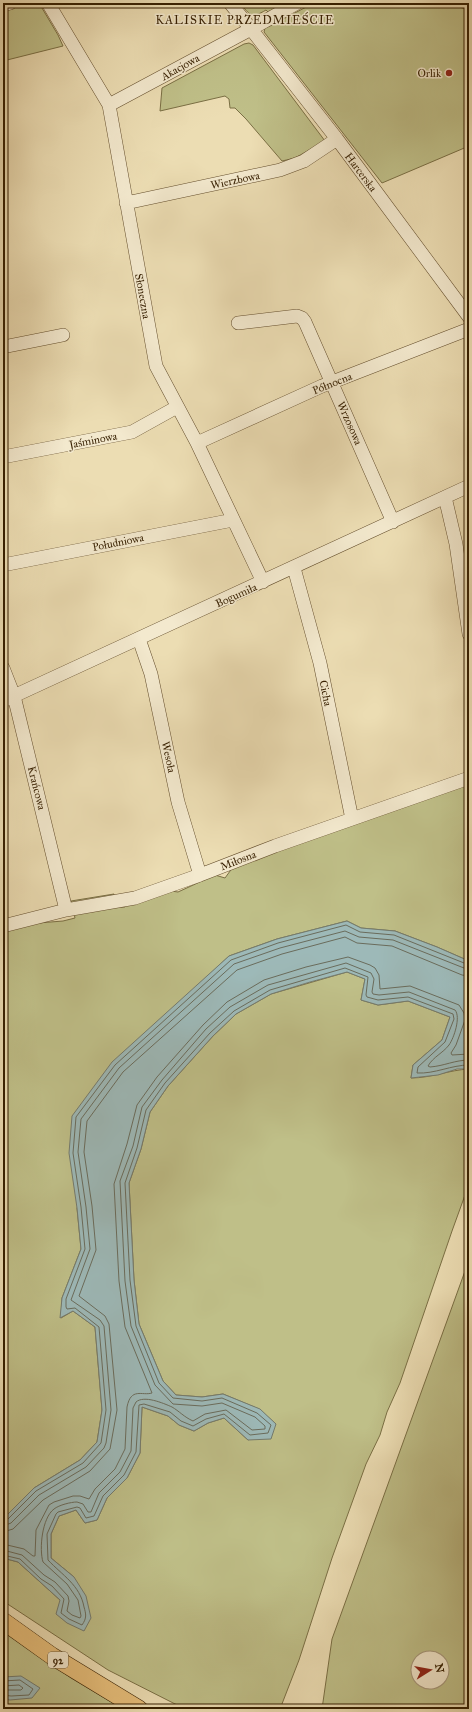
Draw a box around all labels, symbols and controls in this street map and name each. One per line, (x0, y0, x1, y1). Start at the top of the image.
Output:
district label: KALISKIE PRZEDMIEŚCIE (156, 11, 335, 27)
street label: Akacjowa (158, 51, 202, 84)
place label: Orlik (417, 67, 442, 80)
marker: Orlik (444, 68, 454, 78)
street label: Harcerska (342, 150, 380, 195)
street label: Wierzbowa (209, 169, 261, 192)
street label: Słoneczna (132, 272, 153, 320)
street label: Północna (311, 370, 354, 397)
street label: Wrzosowa (334, 399, 365, 447)
street label: Jaśminowa (67, 429, 119, 453)
street label: Południowa (91, 531, 145, 554)
street label: Bogumiła (214, 580, 259, 610)
street label: Cicha (317, 679, 334, 707)
street label: Wesoła (159, 740, 178, 774)
street label: Krańcowa (25, 765, 48, 812)
street label: Miłosna (218, 848, 258, 873)
north arrow (410, 1650, 450, 1690)
road number: 92 (48, 1652, 68, 1668)
text: N (432, 1662, 447, 1675)

